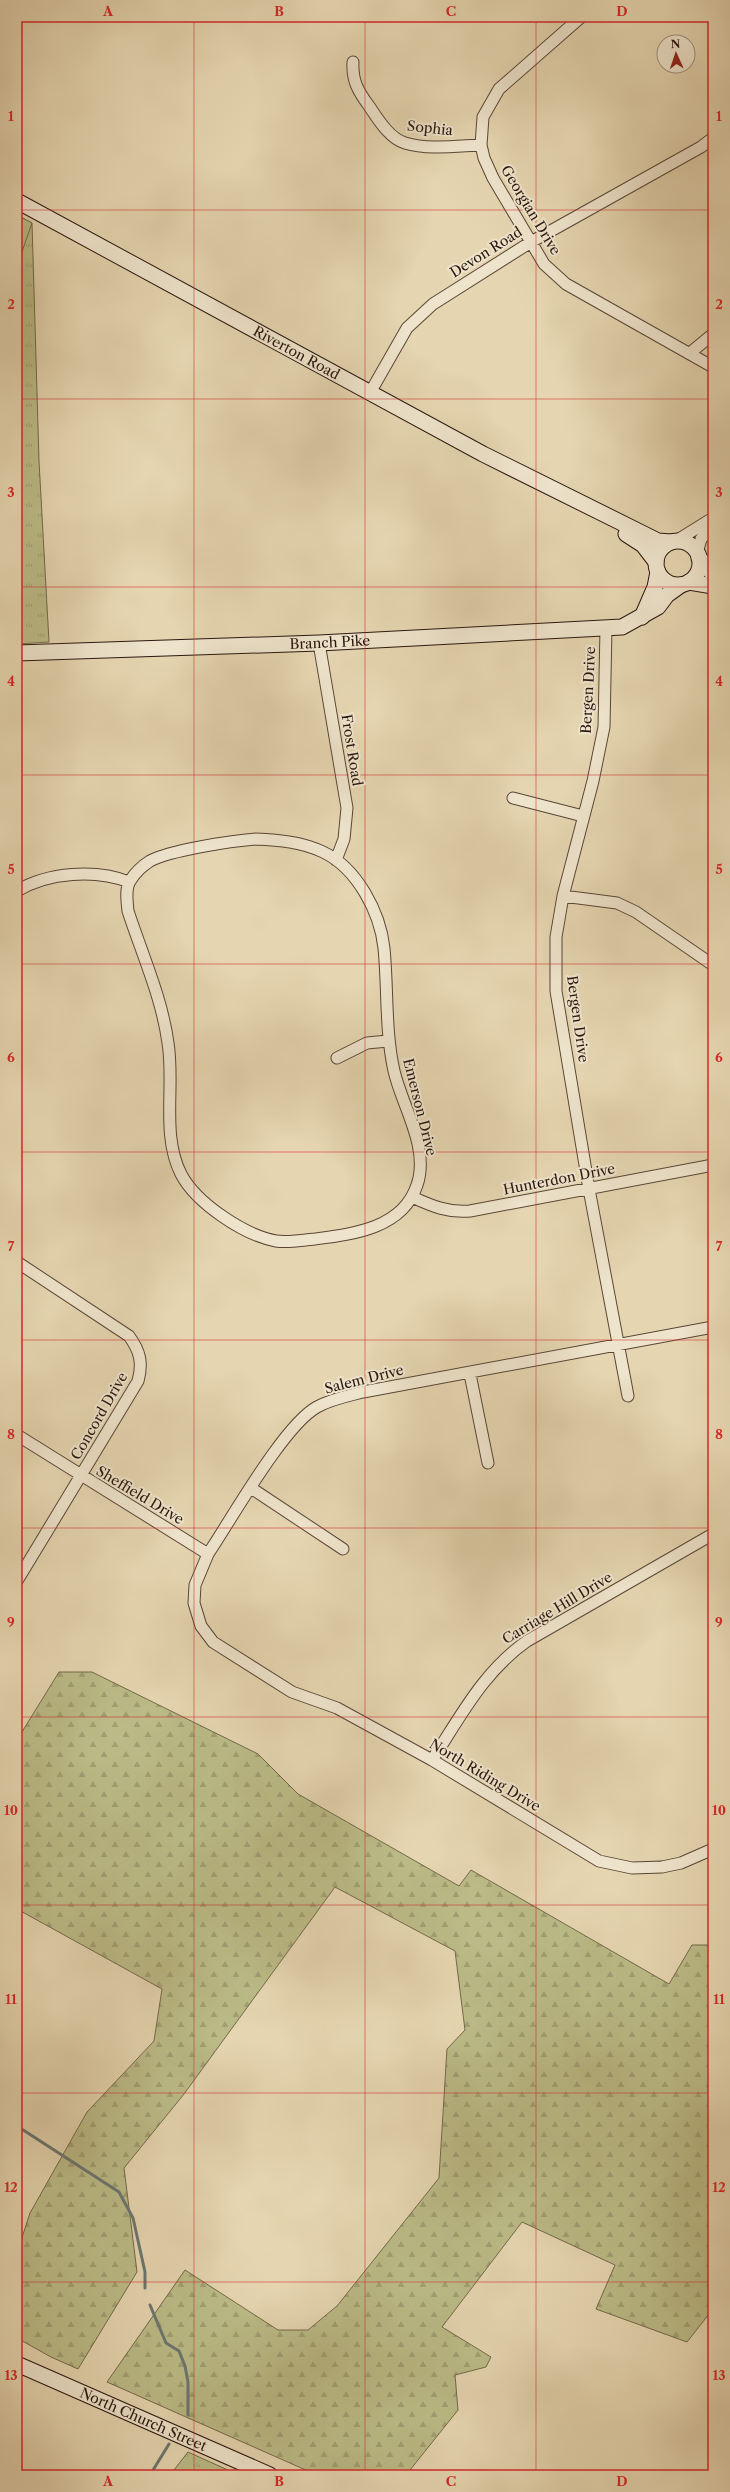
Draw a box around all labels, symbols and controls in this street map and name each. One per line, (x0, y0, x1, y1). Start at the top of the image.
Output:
text: A (102, 3, 114, 19)
text: B (274, 3, 284, 19)
text: C (446, 3, 456, 19)
text: D (616, 3, 628, 19)
north arrow (656, 34, 696, 74)
text: N (670, 37, 681, 51)
text: 1 (8, 108, 14, 124)
text: 1 (716, 108, 722, 124)
street label: Sophia (406, 117, 454, 139)
street label: Georgian Drive (497, 162, 565, 258)
street label: Devon Road (447, 222, 526, 281)
text: 2 (7, 296, 15, 312)
text: 2 (715, 296, 723, 312)
street label: Riverton Road (250, 322, 343, 384)
text: 3 (7, 484, 15, 500)
text: 3 (715, 484, 723, 500)
street label: Branch Pike (289, 631, 371, 653)
street label: Bergen Drive (577, 646, 599, 734)
text: 4 (7, 673, 15, 689)
text: 4 (715, 673, 723, 689)
street label: Frost Road (337, 713, 367, 788)
text: 5 (7, 861, 15, 877)
text: 5 (715, 861, 723, 877)
street label: Bergen Drive (563, 974, 593, 1064)
text: 6 (7, 1049, 15, 1065)
text: 6 (715, 1049, 723, 1065)
street label: Emerson Drive (399, 1056, 441, 1158)
street label: Hunterdon Drive (502, 1159, 617, 1199)
text: 7 (8, 1238, 15, 1254)
text: 7 (716, 1238, 723, 1254)
street label: Salem Drive (323, 1360, 406, 1398)
street label: Concord Drive (67, 1369, 131, 1463)
text: 8 (7, 1426, 15, 1442)
text: 8 (715, 1426, 723, 1442)
street label: Sheffield Drive (93, 1462, 187, 1528)
street label: Carriage Hill Drive (499, 1568, 615, 1648)
text: 9 (7, 1614, 15, 1630)
text: 9 (715, 1614, 723, 1630)
street label: North Riding Drive (426, 1735, 544, 1815)
text: 10 (4, 1802, 18, 1818)
text: 10 (712, 1802, 726, 1818)
text: 11 (5, 1991, 17, 2007)
text: 11 (713, 1991, 725, 2007)
text: 12 (4, 2179, 18, 2195)
text: 12 (712, 2179, 726, 2195)
text: 13 (4, 2367, 18, 2383)
text: 13 (712, 2367, 726, 2383)
street label: North Church Street (77, 2384, 210, 2455)
text: A (102, 2473, 114, 2489)
text: B (274, 2473, 284, 2489)
text: C (446, 2473, 456, 2489)
text: D (616, 2473, 628, 2489)

